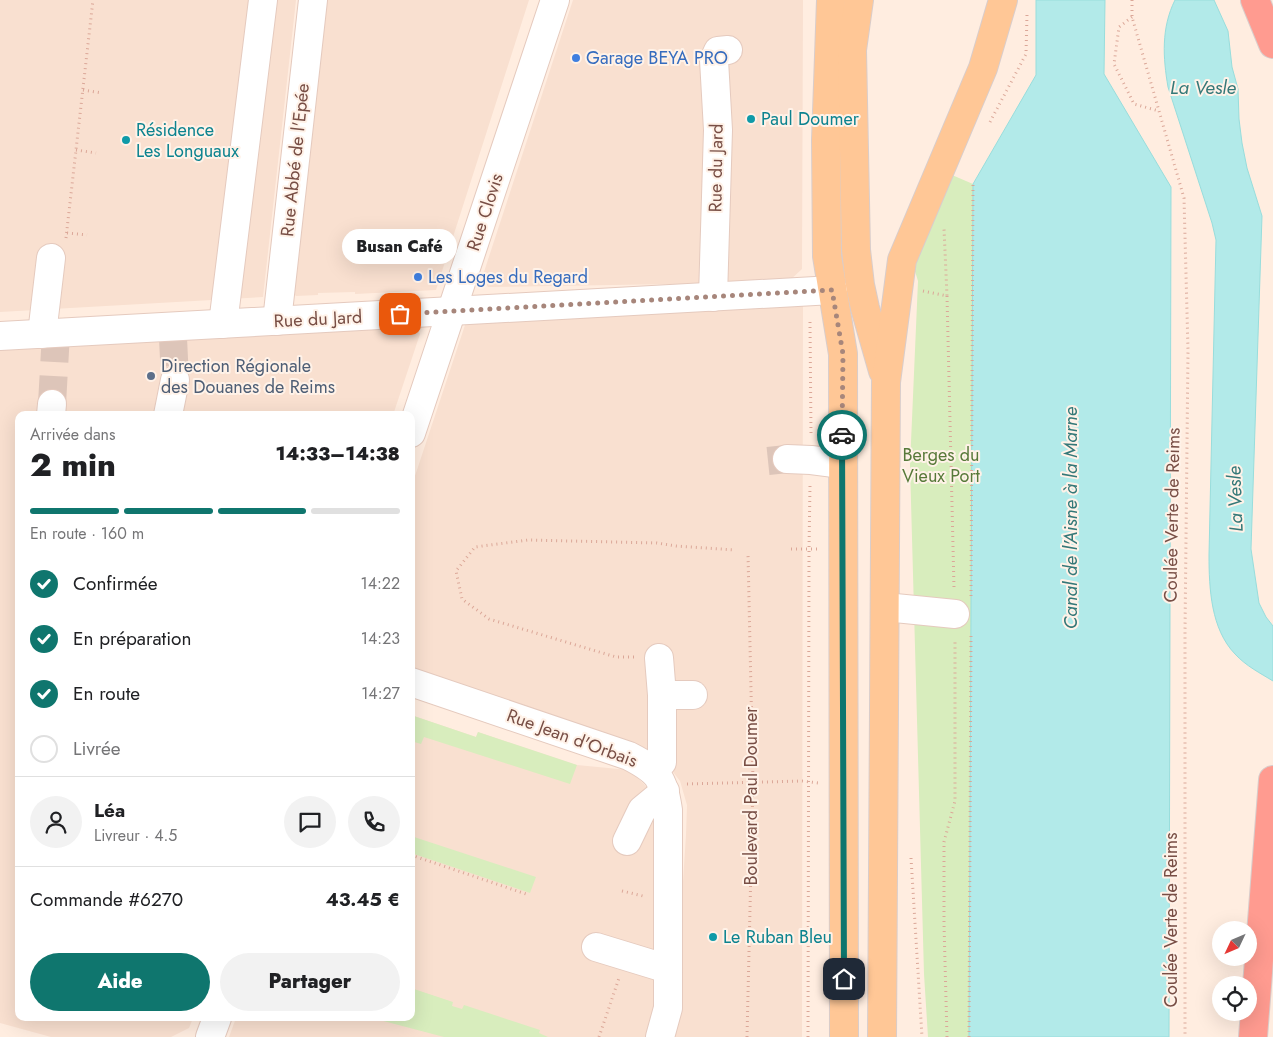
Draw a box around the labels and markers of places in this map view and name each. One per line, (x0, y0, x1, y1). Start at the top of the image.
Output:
place label: Garage BEYA PRO (586, 45, 728, 71)
marker: Garage BEYA PRO (570, 52, 582, 64)
place label: Paul Doumer (761, 106, 860, 132)
marker: Paul Doumer (745, 113, 757, 125)
place label: Résidence Les Longuaux (136, 117, 239, 164)
marker: Résidence Les Longuaux (120, 134, 132, 146)
callout: Busan Café (342, 229, 458, 264)
place label: Les Loges du Regard (428, 264, 588, 290)
marker: Les Loges du Regard (412, 271, 424, 283)
pin (379, 293, 421, 335)
place label: Direction Régionale des Douanes de Reims (161, 353, 335, 400)
marker: Direction Régionale des Douanes de Reims (145, 370, 157, 382)
place label: Le Ruban Bleu (723, 924, 832, 950)
marker: Le Ruban Bleu (707, 931, 719, 943)
pin (823, 958, 865, 1000)

